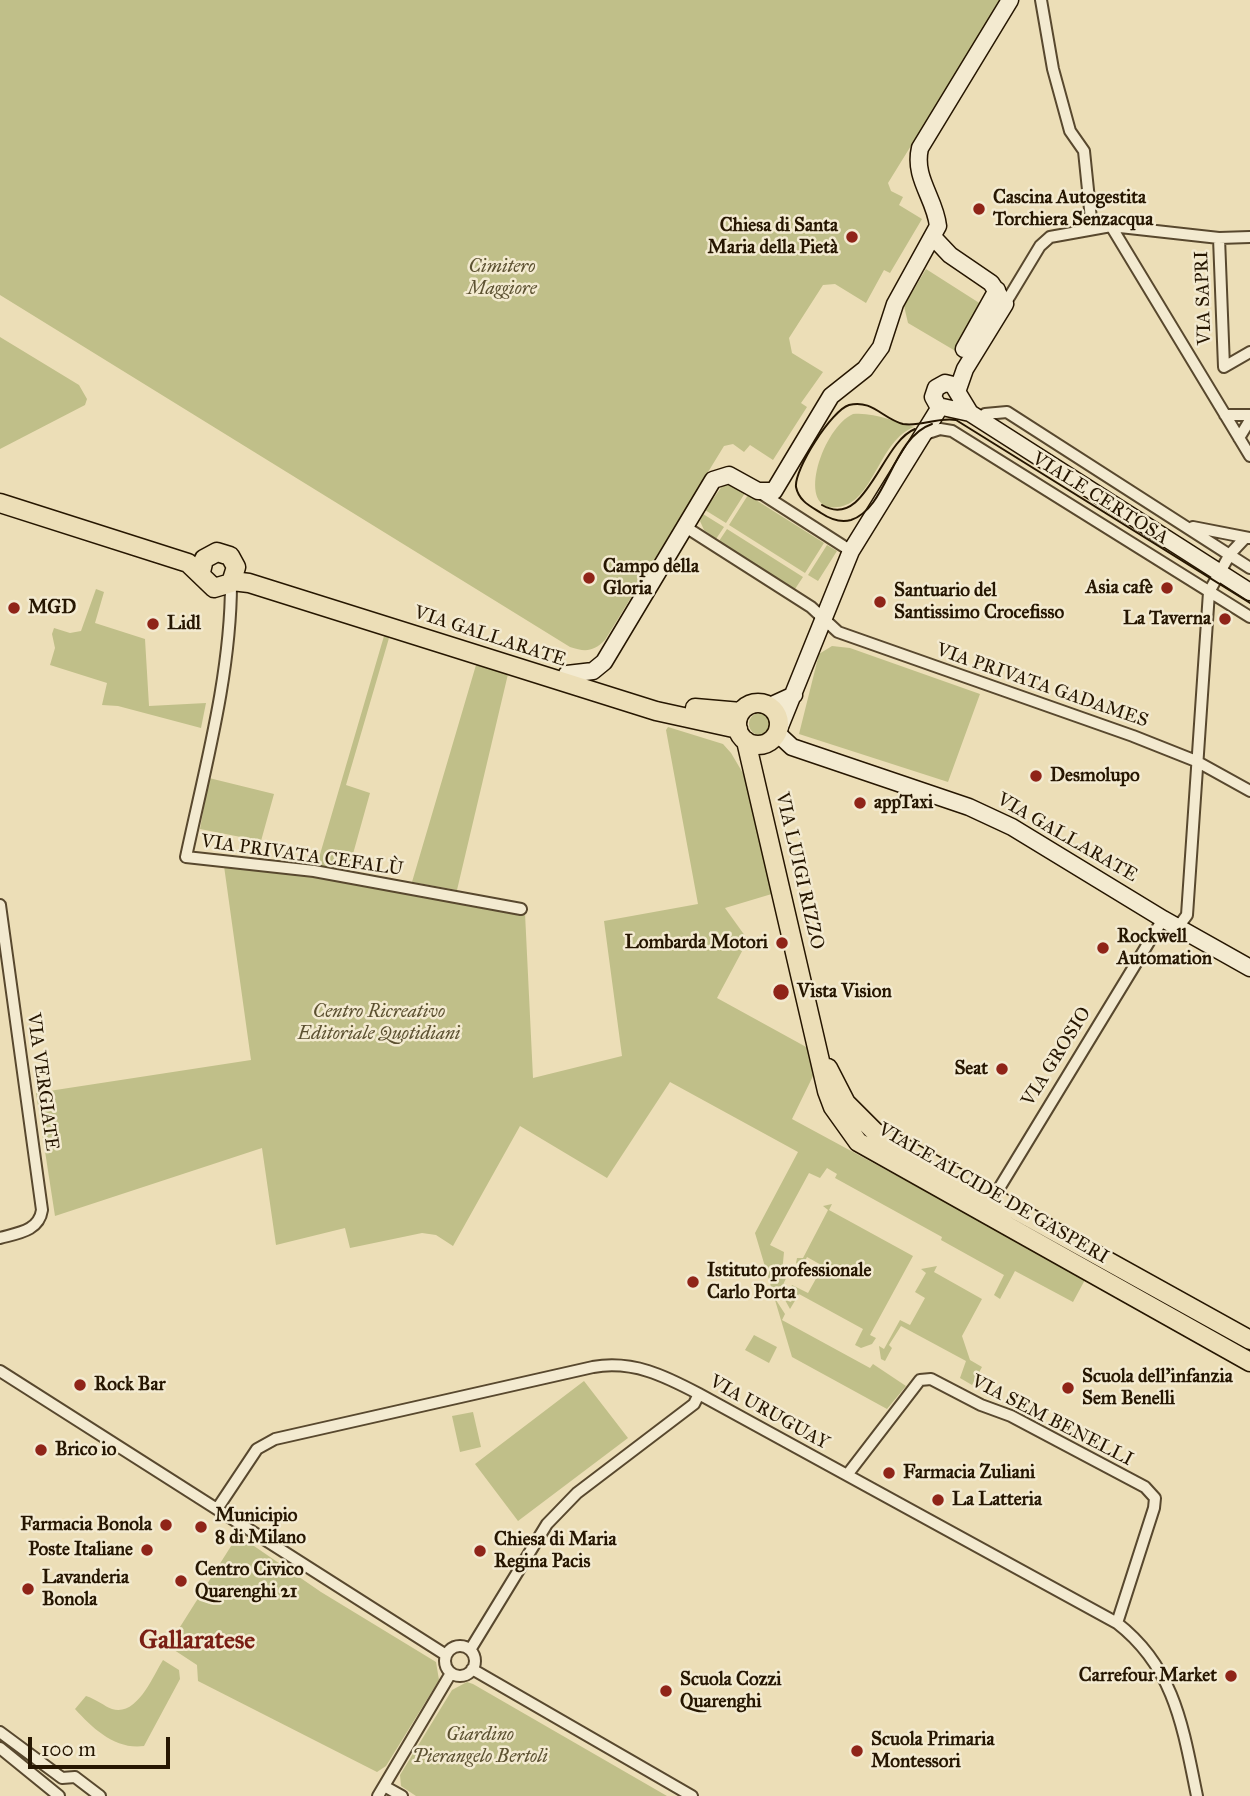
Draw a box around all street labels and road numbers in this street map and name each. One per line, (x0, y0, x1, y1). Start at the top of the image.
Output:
street label: VIA SAPRI (1191, 250, 1217, 346)
street label: VIALE CERTOSA (1027, 448, 1173, 550)
street label: VIA GALLARATE (411, 602, 569, 672)
street label: VIA PRIVATA GADAMES (933, 639, 1151, 733)
street label: VIA GALLARATE (993, 788, 1141, 888)
street label: VIA LUIGI RIZZO (770, 790, 828, 952)
street label: VIA PRIVATA CEFALÙ (199, 831, 405, 881)
street label: VIA GROSIO (1017, 1003, 1097, 1111)
street label: VIA VERGIATE (21, 1012, 63, 1152)
street label: VIALE ALCIDE DE GASPERI (874, 1119, 1112, 1269)
street label: VIA SEM BENELLI (967, 1370, 1137, 1472)
street label: VIA URUGUAY (705, 1371, 833, 1455)

